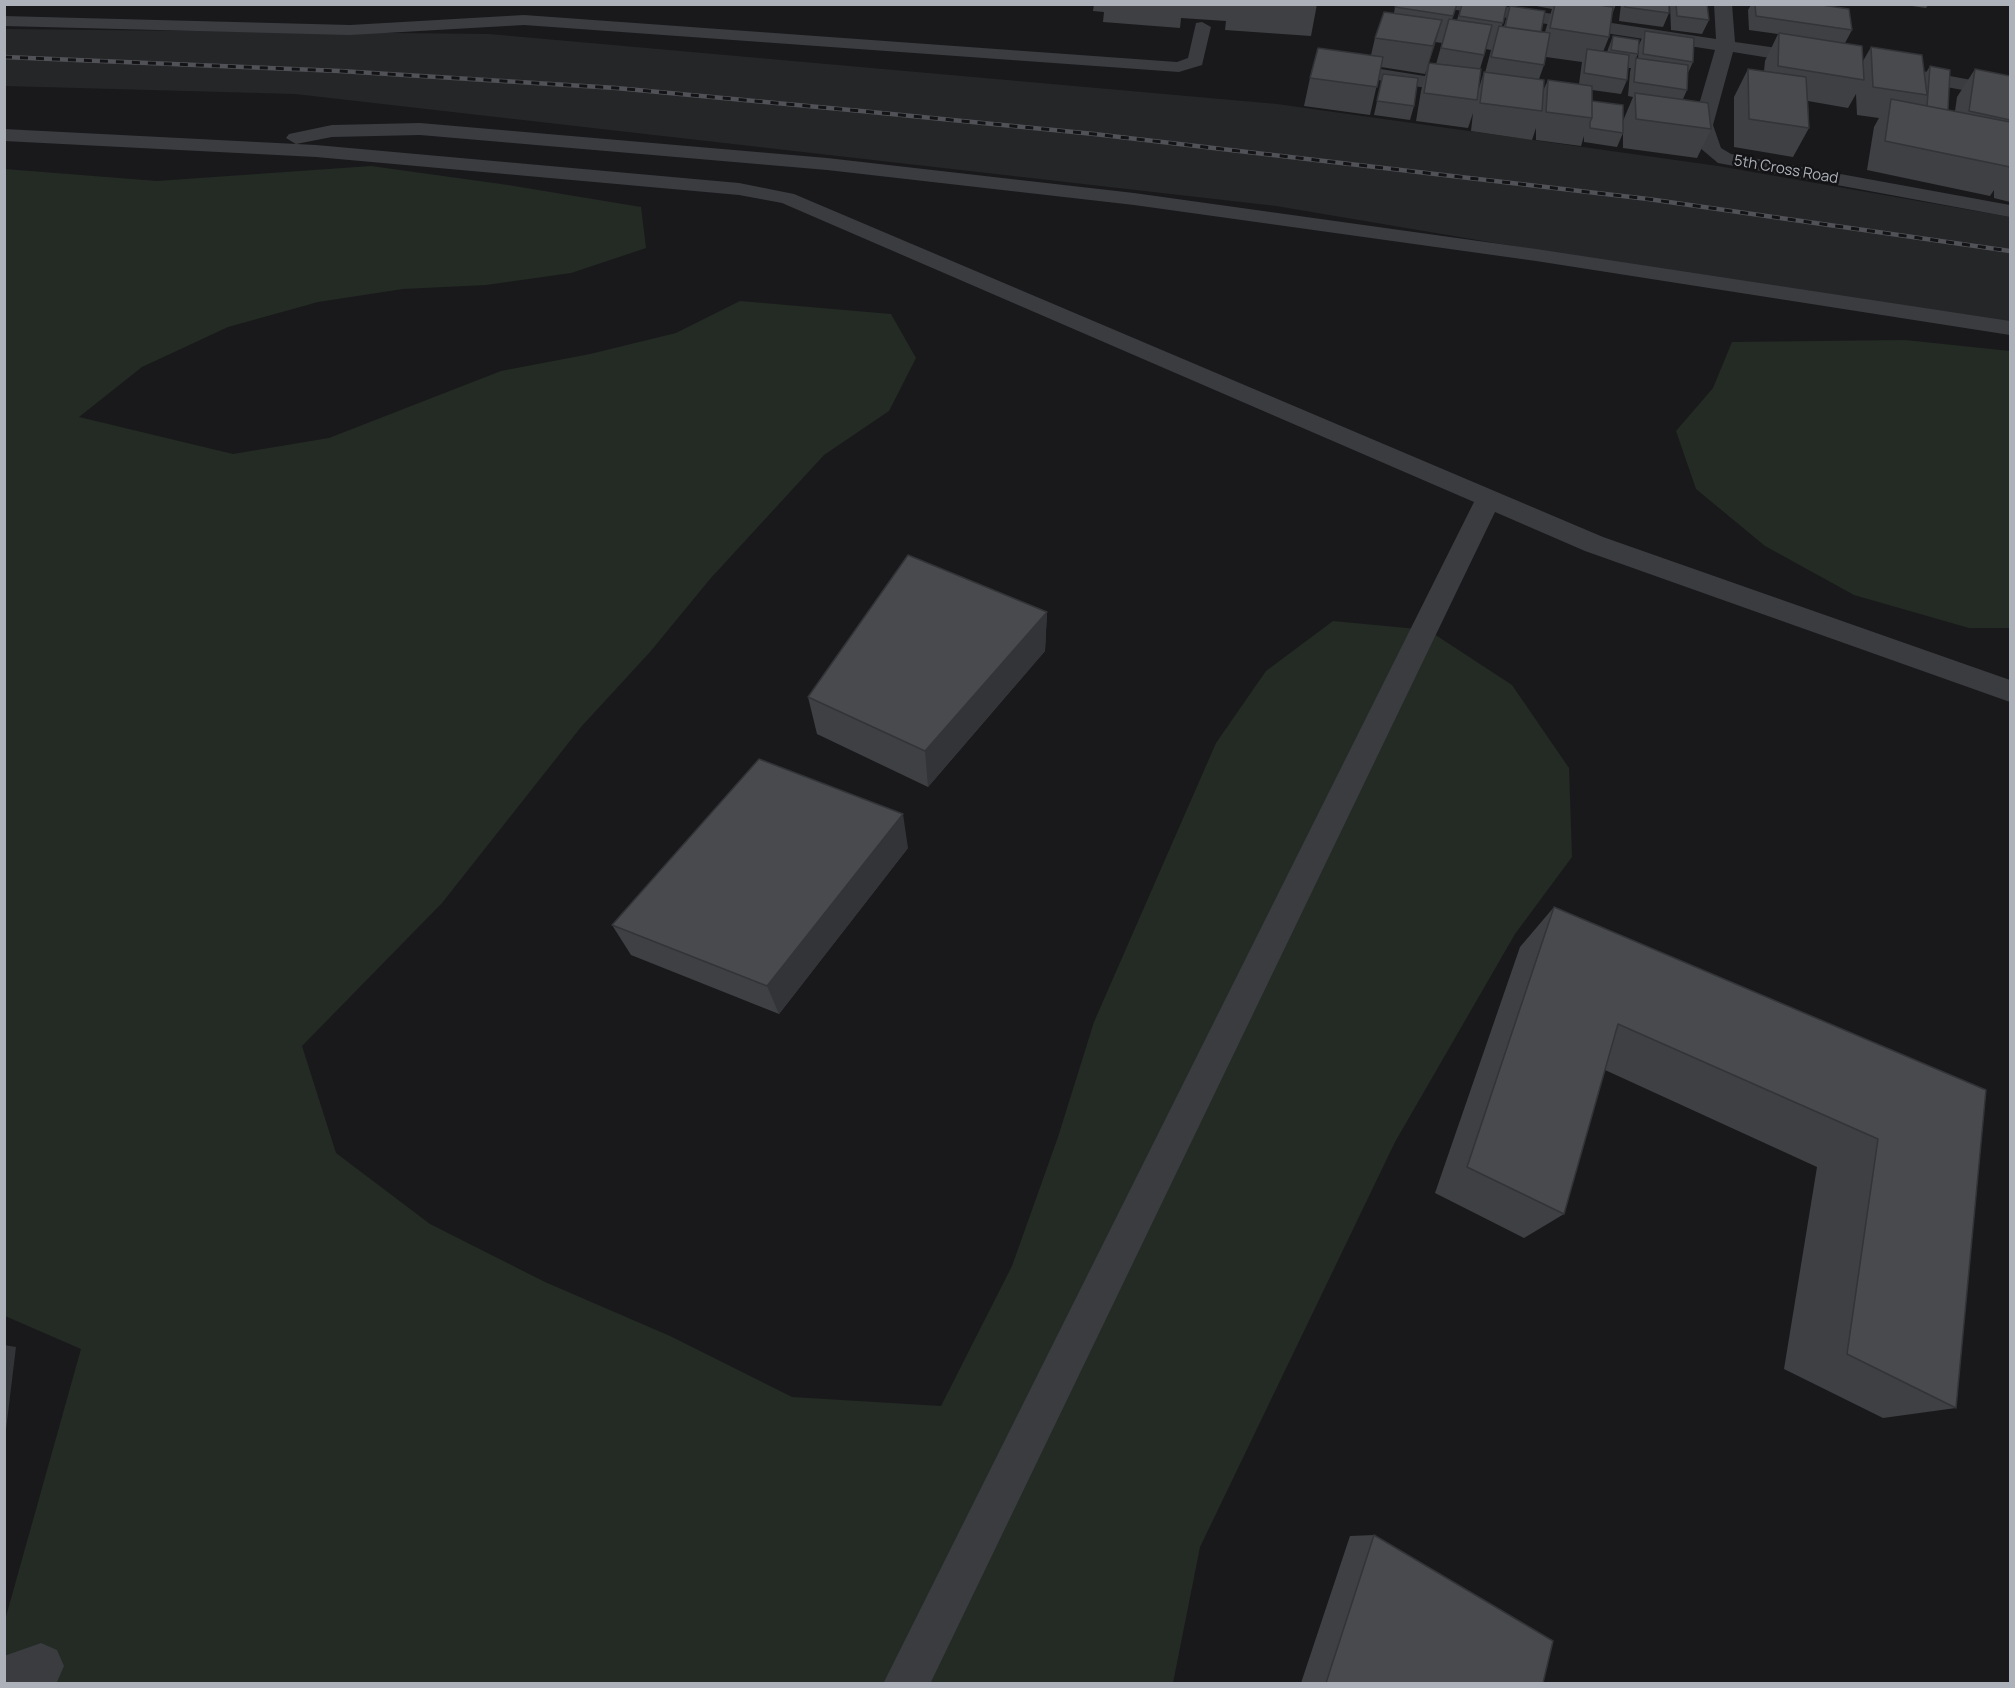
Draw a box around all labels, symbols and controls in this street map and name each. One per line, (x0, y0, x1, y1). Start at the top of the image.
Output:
street label: 5th Cross Road (1732, 152, 1840, 188)

